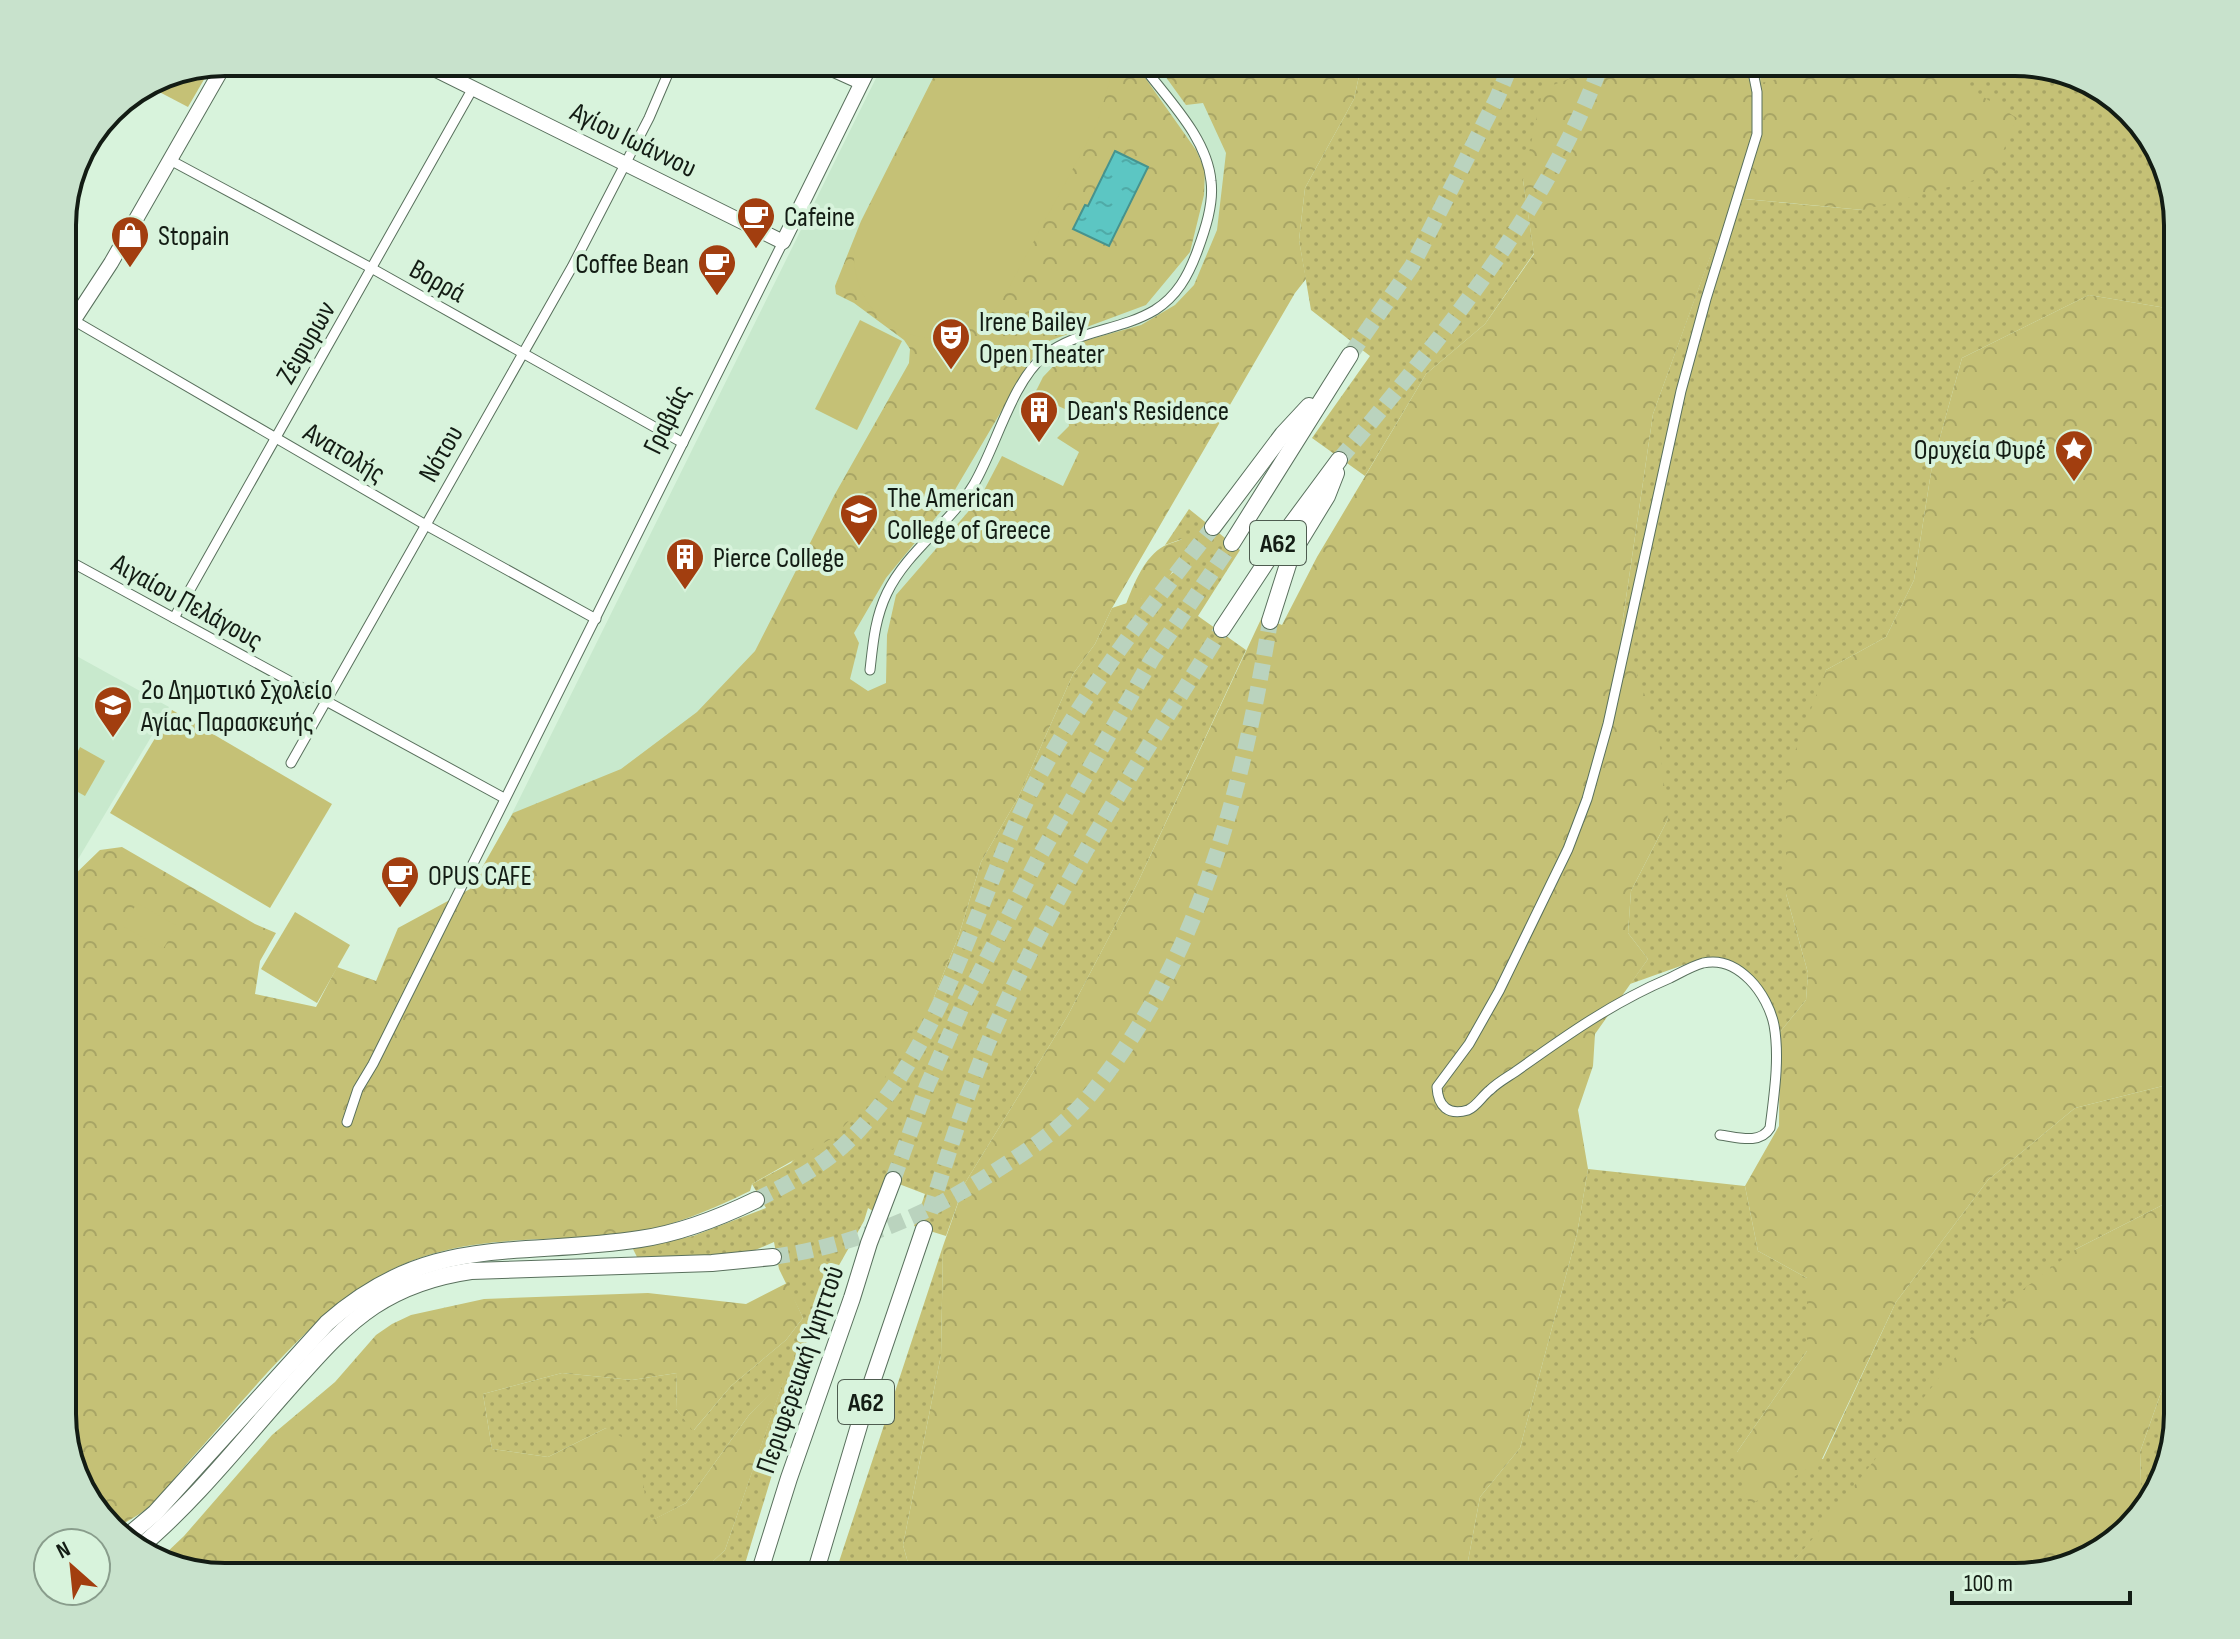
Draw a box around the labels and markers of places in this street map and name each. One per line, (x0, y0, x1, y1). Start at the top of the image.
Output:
cafe icon: Cafeine (735, 195, 777, 250)
place label: Cafeine (784, 201, 855, 234)
shop icon: Stopain (109, 214, 151, 269)
place label: Stopain (158, 220, 229, 253)
cafe icon: Coffee Bean (696, 242, 738, 297)
place label: Coffee Bean (575, 248, 689, 281)
place label: Irene Bailey Open Theater (979, 306, 1105, 371)
theatre icon: Irene Bailey Open Theater (930, 316, 972, 371)
building icon: Dean's Residence (1018, 389, 1060, 444)
place label: Dean's Residence (1067, 395, 1229, 428)
place icon: Ορυχεία Φυρέ (2053, 428, 2095, 483)
place label: Ορυχεία Φυρέ (1914, 434, 2046, 467)
place label: The American College of Greece (887, 482, 1051, 547)
school or university icon: The American College of Greece (838, 492, 880, 547)
building icon: Pierce College (664, 536, 706, 591)
place label: Pierce College (713, 542, 845, 575)
place label: 2ο Δημοτικό Σχολείο Αγίας Παρασκευής (140, 674, 333, 739)
school or university icon: 2ο Δημοτικό Σχολείο Αγίας Παρασκευής (92, 684, 134, 739)
cafe icon: OPUS CAFE (379, 854, 421, 909)
place label: OPUS CAFE (428, 860, 532, 893)

